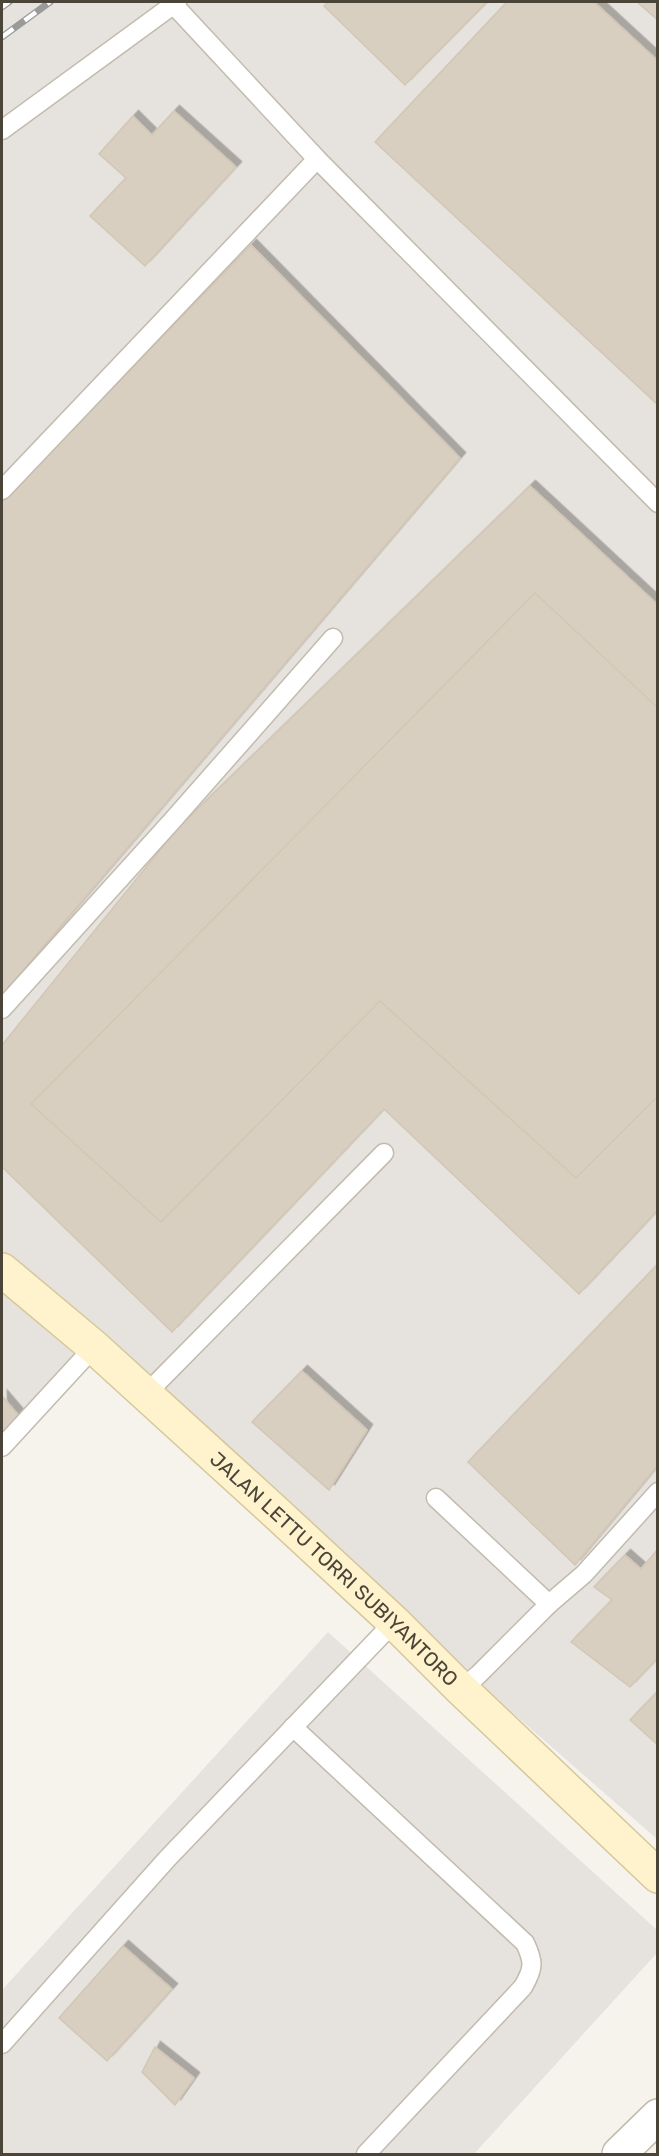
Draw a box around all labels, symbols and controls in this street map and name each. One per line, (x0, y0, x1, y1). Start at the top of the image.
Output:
street label: JALAN LETTU TORRI SUBIYANTORO (205, 1447, 463, 1691)

